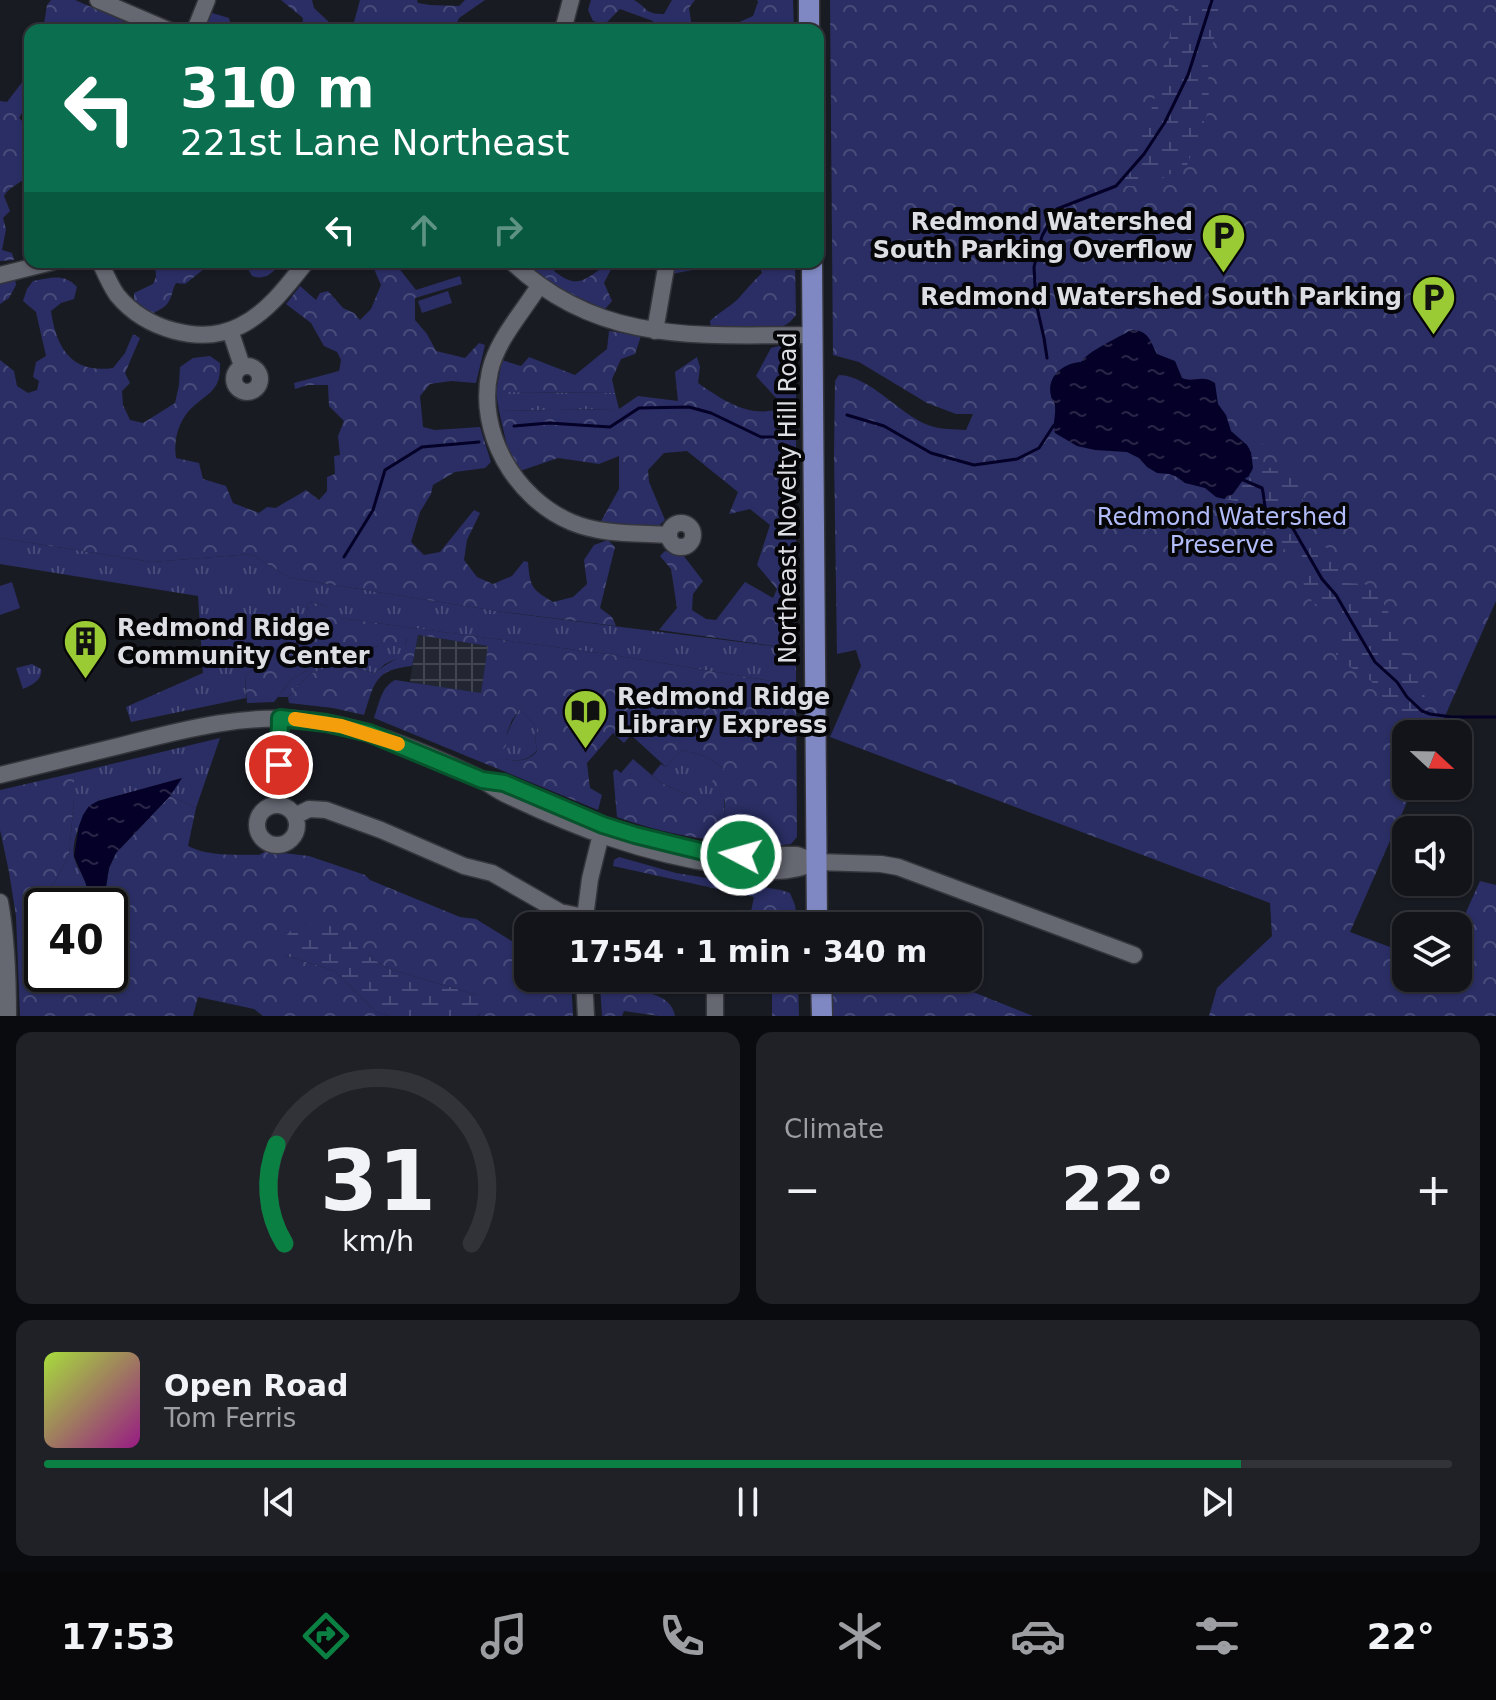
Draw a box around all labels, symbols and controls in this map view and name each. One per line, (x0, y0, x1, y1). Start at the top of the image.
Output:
text: 310 m (180, 55, 375, 120)
icon: left (48, 56, 152, 160)
text: 221st Lane Northeast (180, 122, 569, 163)
icon: left (318, 208, 362, 252)
icon: ahead (402, 208, 446, 252)
icon: right (486, 208, 530, 252)
place label: Redmond Watershed South Parking Overflow (873, 208, 1193, 264)
parking icon: Redmond Watershed South Parking Overflow (1200, 212, 1248, 275)
parking icon: Redmond Watershed South Parking (1409, 273, 1457, 336)
place label: Redmond Watershed South Parking (920, 283, 1402, 311)
street label: Northeast Novelty Hill Road (774, 332, 802, 664)
park label: Redmond Watershed Preserve (1097, 503, 1347, 559)
place label: Redmond Ridge Community Center (117, 614, 370, 670)
building icon: Redmond Ridge Community Center (62, 618, 110, 681)
place label: Redmond Ridge Library Express (617, 683, 830, 739)
library icon: Redmond Ridge Library Express (562, 687, 610, 750)
north arrow (1392, 720, 1472, 800)
map controls (1392, 720, 1472, 992)
pin (245, 731, 313, 799)
icon: arrive (257, 743, 301, 787)
position arrow (699, 813, 783, 897)
button: sound (1392, 816, 1472, 896)
speed limit sign: 40 (24, 888, 128, 992)
button: layers (1392, 912, 1472, 992)
text: 17:54 · 1 min · 340 m (569, 934, 927, 969)
text: Climate (784, 1114, 884, 1144)
text: 31 (320, 1133, 436, 1230)
text: 22° (1061, 1154, 1175, 1224)
text: − (784, 1164, 821, 1215)
text: + (1415, 1164, 1452, 1215)
text: km/h (342, 1224, 414, 1258)
text: Open Road (164, 1368, 349, 1403)
text: Tom Ferris (164, 1403, 296, 1433)
icon: previous (257, 1480, 301, 1524)
icon: pause (726, 1480, 770, 1524)
icon: next (1195, 1480, 1239, 1524)
icon: directions (298, 1608, 354, 1664)
icon: music (476, 1608, 532, 1664)
icon: phone (654, 1608, 710, 1664)
icon: climate (832, 1608, 888, 1664)
icon: car (1010, 1608, 1066, 1664)
icon: filters (1189, 1608, 1245, 1664)
text: 17:53 (61, 1616, 176, 1657)
text: 22° (1367, 1616, 1435, 1657)

